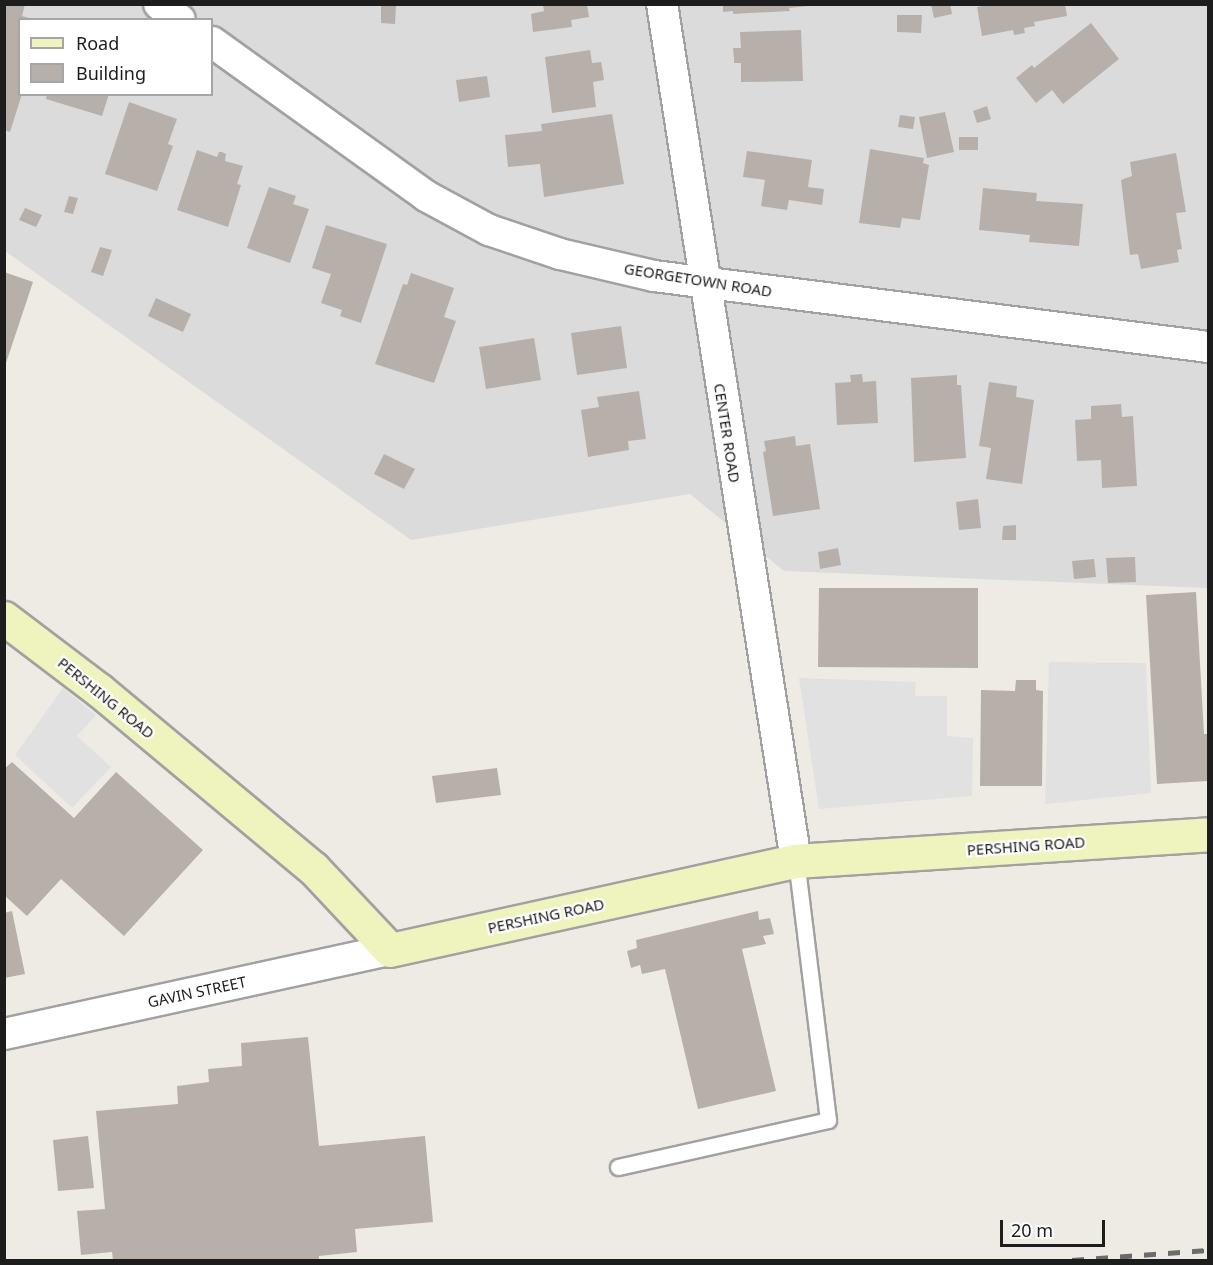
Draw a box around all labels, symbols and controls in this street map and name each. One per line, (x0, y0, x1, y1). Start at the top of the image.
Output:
legend (18, 18, 213, 96)
text: Road (76, 31, 119, 55)
text: Building (76, 61, 146, 85)
street label: GEORGETOWN ROAD (623, 259, 773, 301)
street label: CENTER ROAD (710, 382, 744, 484)
street label: PERSHING ROAD (54, 654, 158, 742)
street label: PERSHING ROAD (966, 833, 1086, 859)
street label: PERSHING ROAD (486, 895, 606, 937)
street label: GAVIN STREET (146, 973, 248, 1011)
scale bar (1003, 1208, 1108, 1246)
text: 20 m (1011, 1218, 1053, 1242)

